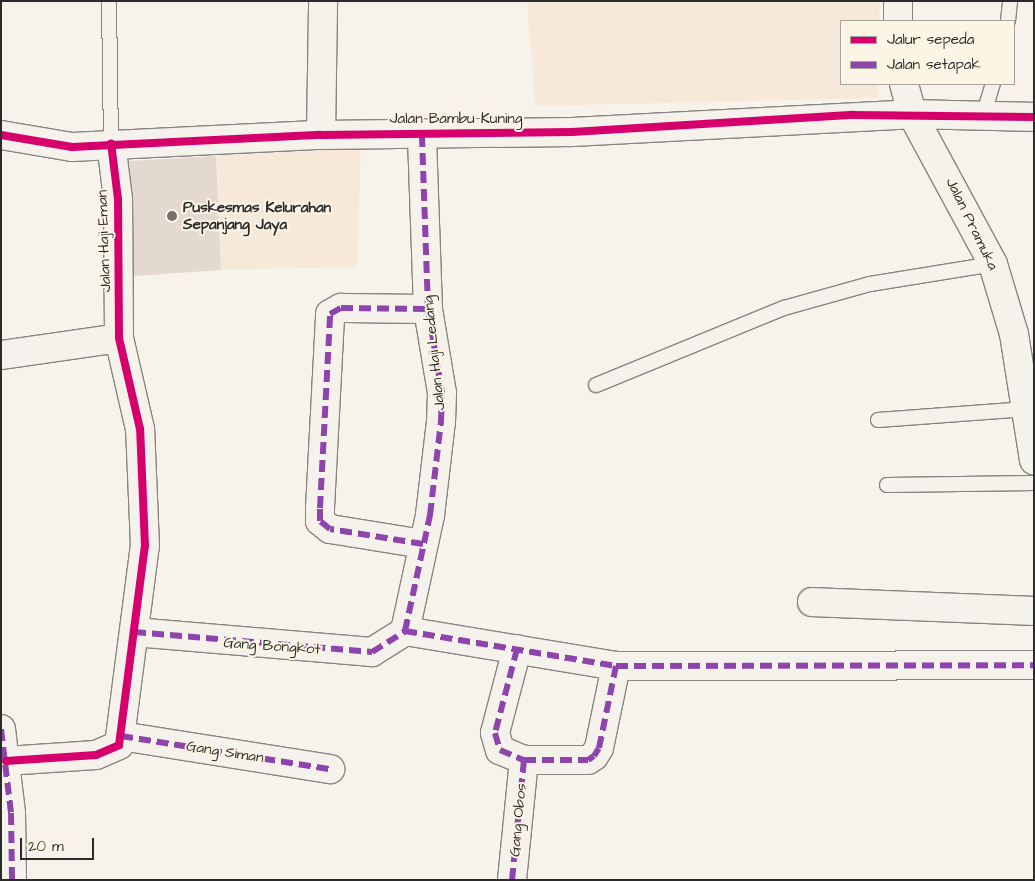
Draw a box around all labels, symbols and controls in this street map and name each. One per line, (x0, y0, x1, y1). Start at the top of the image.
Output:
legend (840, 20, 1015, 85)
text: Jalur sepeda (887, 29, 974, 50)
text: Jalan setapak (887, 54, 981, 75)
street label: Jalan Bambu Kuning (390, 110, 522, 128)
street label: Jalan Pramuka (942, 175, 1002, 273)
street label: Jalan Haji Eman (93, 190, 115, 292)
place label: Puskesmas Kelurahan Sepanjang Jaya (183, 198, 331, 233)
marker: Puskesmas Kelurahan Sepanjang Jaya (165, 209, 179, 223)
street label: Jalan Haji Ledang (419, 294, 449, 412)
street label: Gang Bongkot (223, 634, 321, 658)
street label: Gang Siman (185, 737, 265, 767)
street label: Gang Obos (506, 783, 530, 857)
scale bar (22, 828, 96, 860)
text: 20 m (28, 836, 64, 857)

